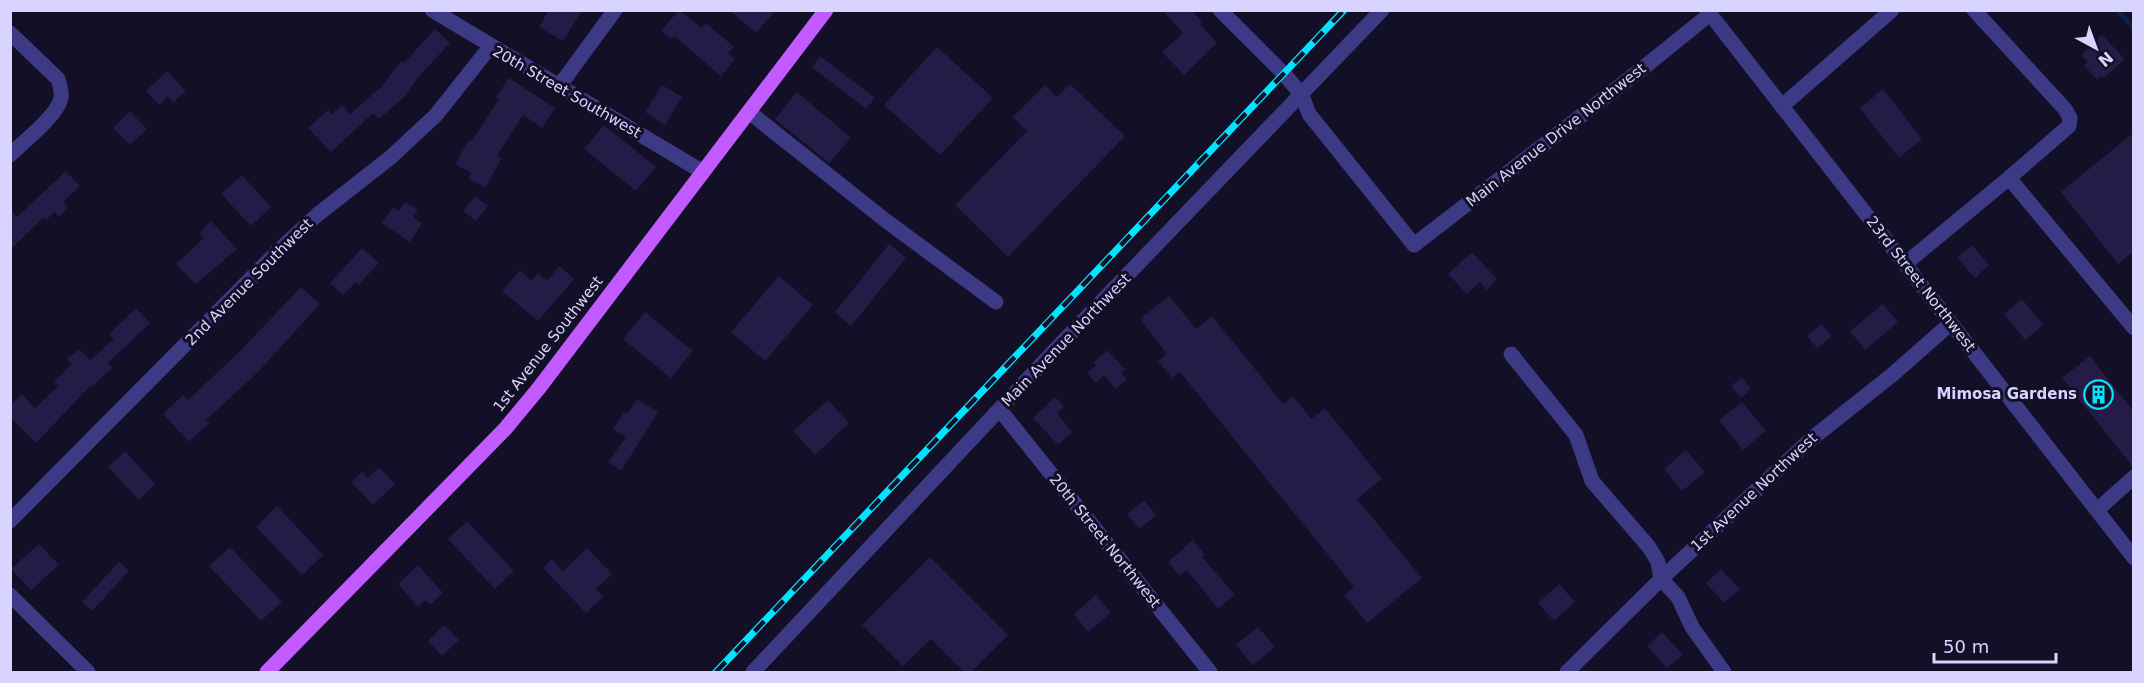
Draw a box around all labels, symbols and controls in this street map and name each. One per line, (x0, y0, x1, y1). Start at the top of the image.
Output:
north arrow (2066, 18, 2126, 78)
street label: 20th Street Southwest (490, 42, 645, 142)
text: N (2094, 47, 2117, 71)
street label: Main Avenue Drive Northwest (1463, 59, 1649, 211)
street label: 23rd Street Northwest (1863, 213, 1980, 355)
street label: 2nd Avenue Southwest (182, 215, 316, 349)
street label: Main Avenue Northwest (998, 270, 1134, 410)
street label: 1st Avenue Southwest (489, 272, 607, 415)
building icon: Mimosa Gardens (2082, 378, 2114, 410)
place label: Mimosa Gardens (1936, 385, 2077, 403)
street label: 1st Avenue Northwest (1687, 429, 1821, 555)
street label: 20th Street Northwest (1046, 471, 1165, 612)
scale bar (1934, 626, 2056, 664)
text: 50 m (1943, 636, 1989, 657)

